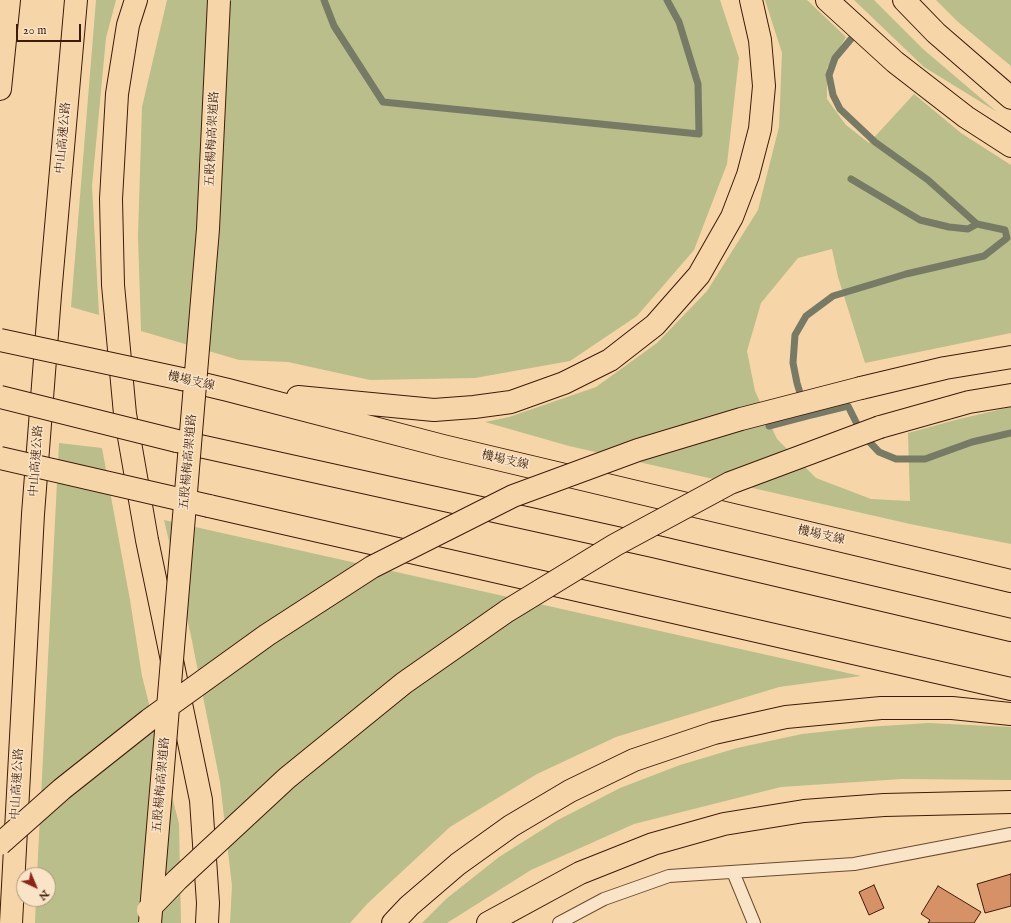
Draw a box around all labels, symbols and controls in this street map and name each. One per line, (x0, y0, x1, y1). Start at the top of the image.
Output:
scale bar (18, 16, 83, 42)
text: 20 m (23, 23, 46, 38)
street label: 五股楊梅高架道路 (203, 91, 223, 187)
street label: 中山高速公路 (54, 102, 74, 174)
street label: 機場支線 (166, 370, 216, 394)
street label: 五股楊梅高架道路 (178, 414, 200, 510)
street label: 中山高速公路 (27, 425, 47, 497)
street label: 機場支線 (480, 449, 530, 473)
street label: 機場支線 (796, 524, 846, 548)
street label: 五股楊梅高架道路 (151, 737, 173, 833)
street label: 中山高速公路 (9, 748, 27, 820)
north arrow (16, 867, 56, 907)
text: N (35, 887, 52, 903)

